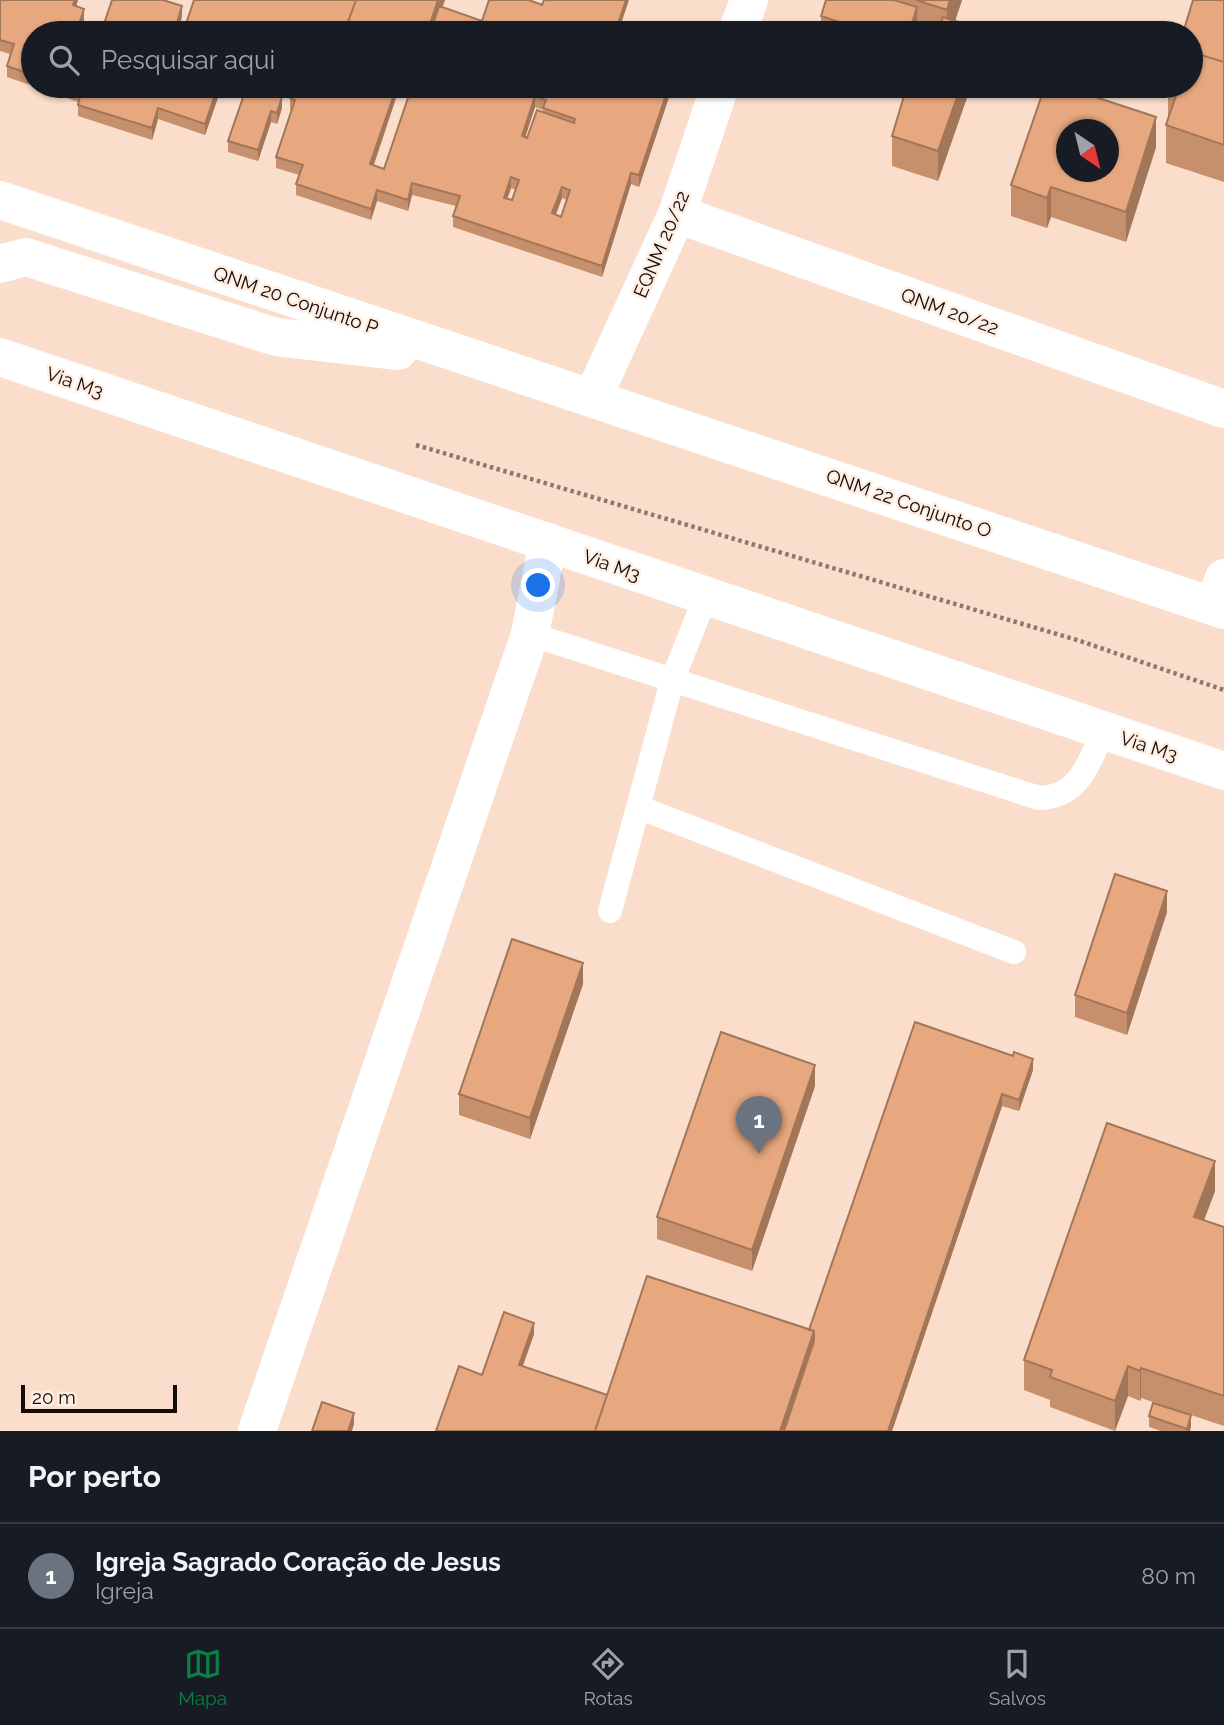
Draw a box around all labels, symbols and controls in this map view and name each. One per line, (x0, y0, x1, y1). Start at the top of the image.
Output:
search box (21, 21, 1203, 98)
icon: search (45, 41, 83, 79)
text: Pesquisar aqui (101, 45, 275, 75)
north arrow (1056, 119, 1119, 182)
street label: EQNM 20/22 (629, 187, 693, 301)
street label: QNM 20 Conjunto P (211, 261, 381, 339)
street label: QNM 20/22 (898, 283, 1002, 339)
street label: Via M3 (43, 362, 107, 402)
street label: QNM 22 Conjunto O (823, 464, 995, 542)
street label: Via M3 (580, 545, 644, 585)
your location (521, 568, 555, 602)
street label: Via M3 (1118, 726, 1180, 766)
pin: 1 (736, 1096, 782, 1154)
scale bar (21, 1382, 177, 1414)
text: 20 m (32, 1386, 76, 1408)
text: Por perto (28, 1459, 161, 1494)
text: Igreja Sagrado Coração de Jesus (95, 1547, 501, 1577)
text: 1 (45, 1562, 57, 1589)
text: 80 m (1141, 1562, 1196, 1589)
text: Igreja (95, 1577, 154, 1604)
tab: Mapa (178, 1645, 227, 1709)
tab: Rotas (583, 1645, 633, 1709)
tab: Salvos (989, 1645, 1046, 1709)

